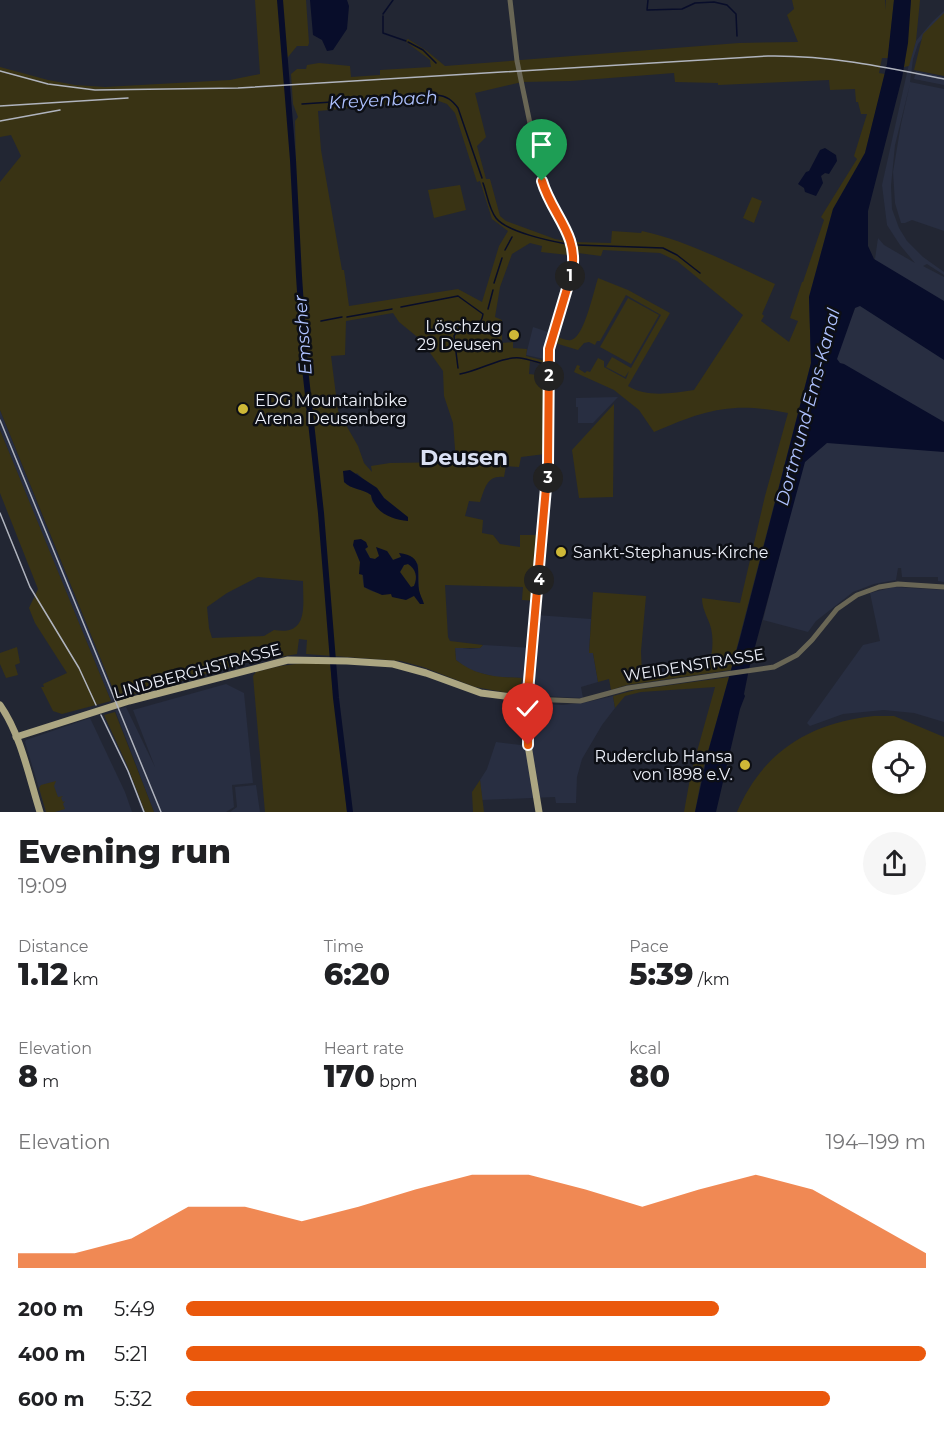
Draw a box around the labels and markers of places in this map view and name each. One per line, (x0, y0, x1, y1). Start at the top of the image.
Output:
pin (516, 119, 567, 181)
pin: 1 (555, 261, 585, 291)
place label: Löschzug 29 Deusen (417, 317, 502, 354)
marker: Löschzug 29 Deusen (507, 328, 521, 342)
pin: 2 (534, 361, 564, 391)
place label: EDG Mountainbike Arena Deusenberg (255, 391, 407, 428)
marker: EDG Mountainbike Arena Deusenberg (236, 402, 250, 416)
pin: 3 (533, 463, 563, 493)
place label: Sankt-Stephanus-Kirche (573, 543, 768, 562)
marker: Sankt-Stephanus-Kirche (554, 545, 568, 559)
pin: 4 (524, 565, 554, 595)
pin (502, 683, 553, 745)
place label: Ruderclub Hansa von 1898 e.V. (594, 747, 733, 784)
marker: Ruderclub Hansa von 1898 e.V. (738, 758, 752, 772)

